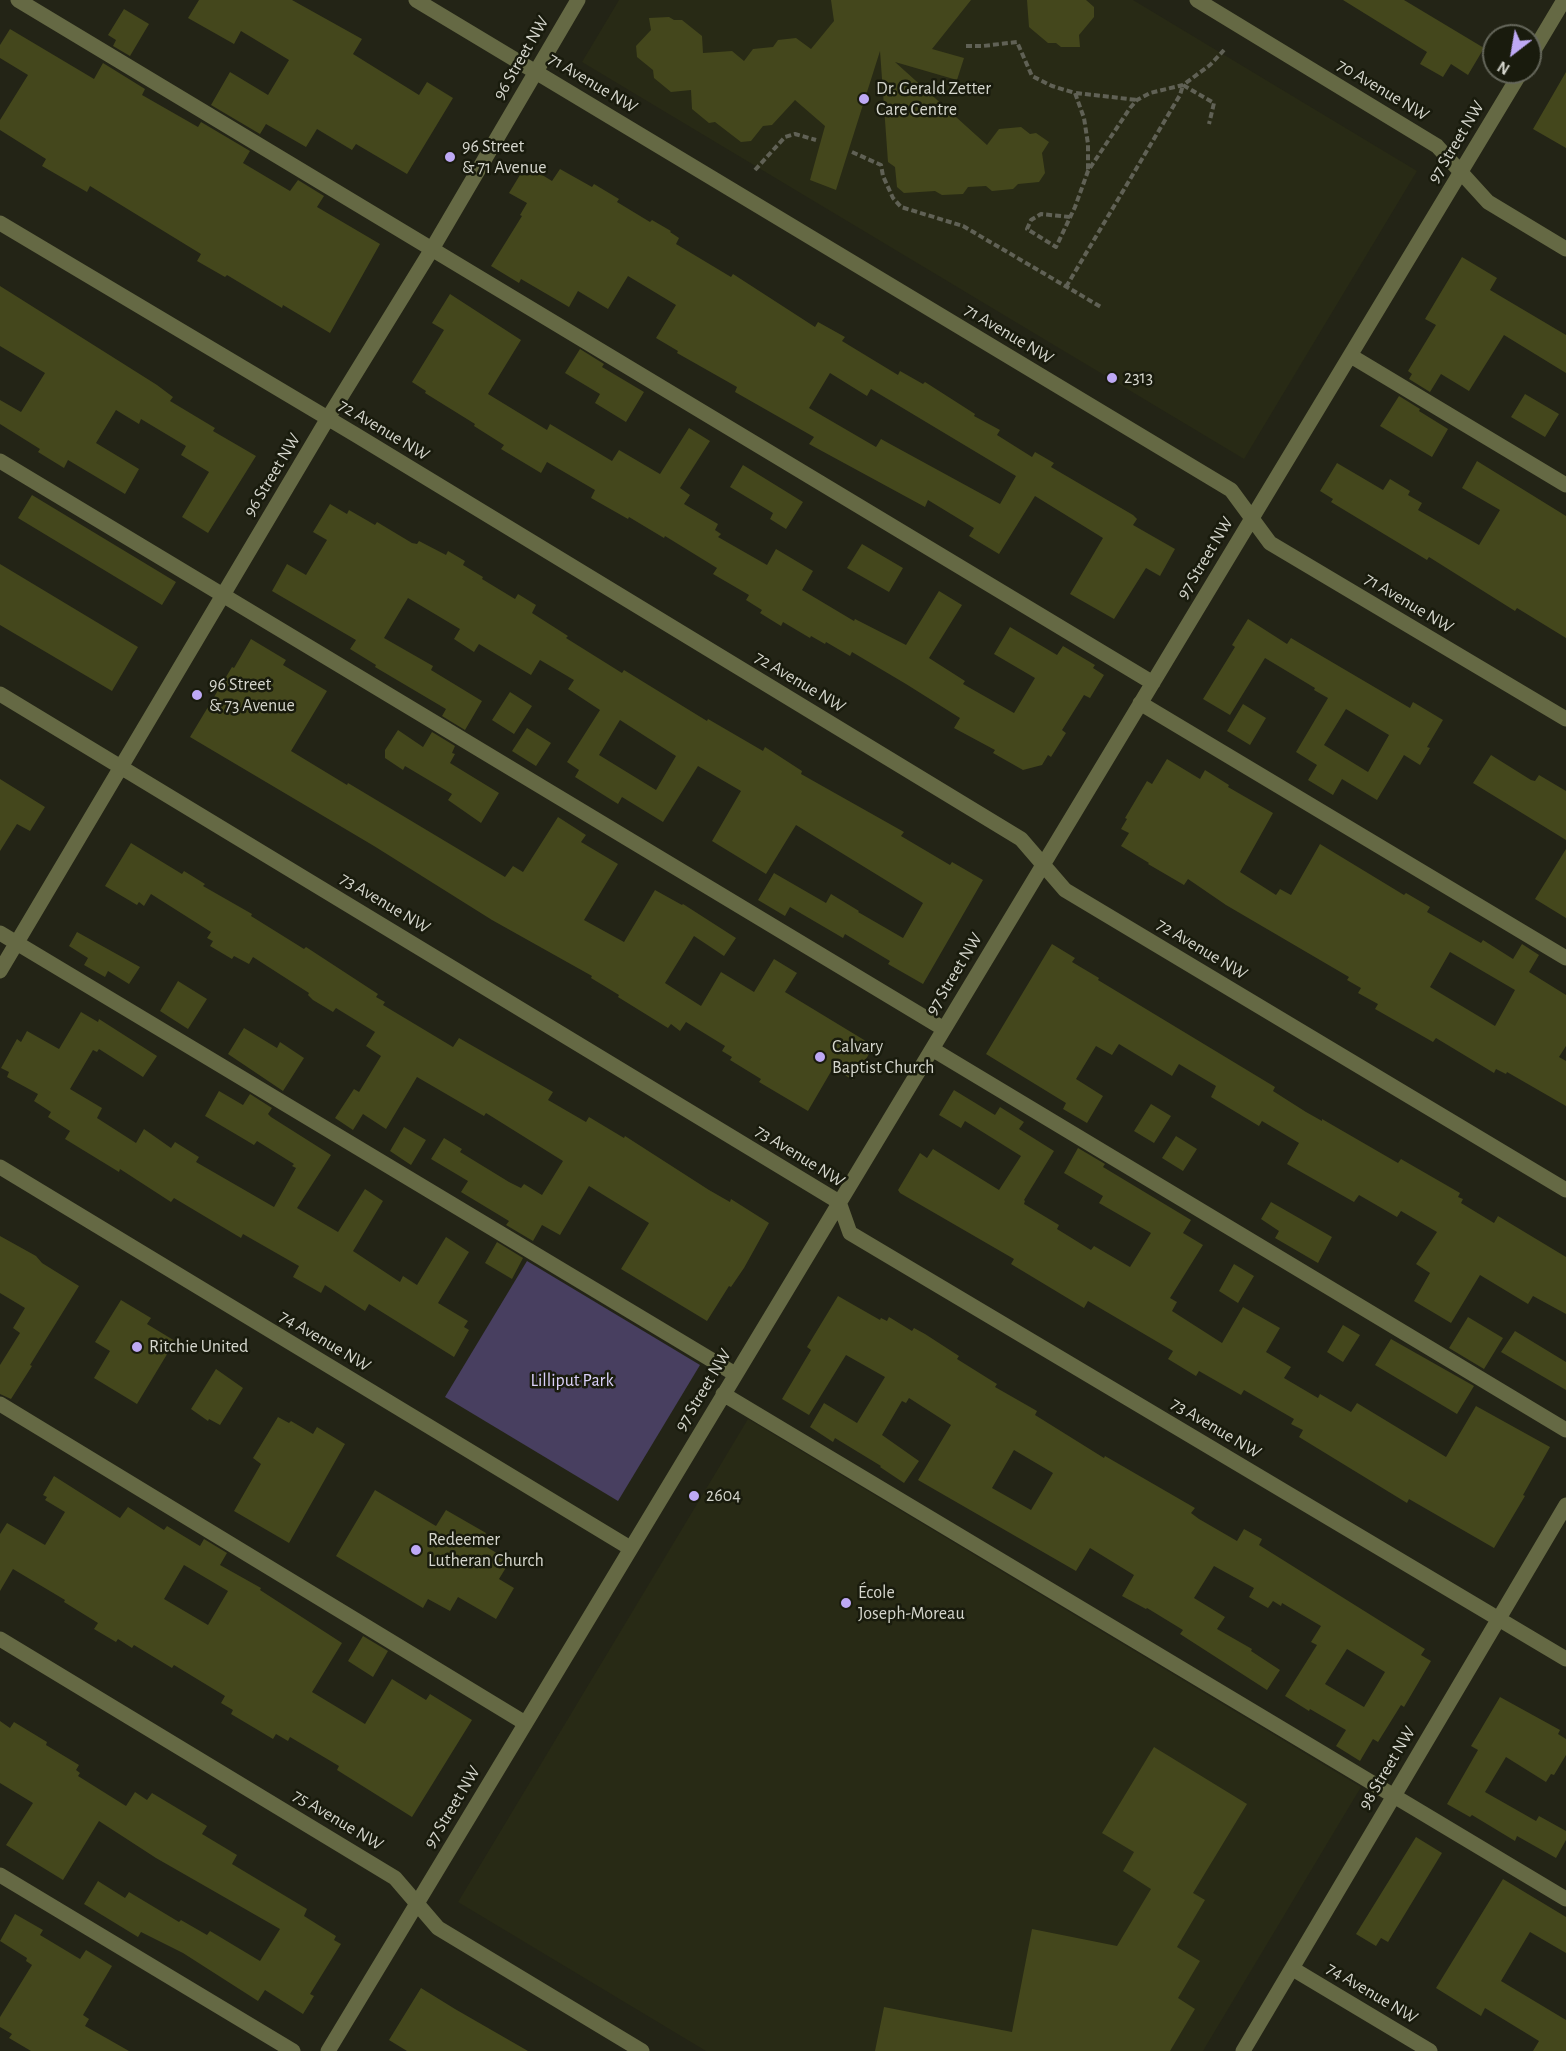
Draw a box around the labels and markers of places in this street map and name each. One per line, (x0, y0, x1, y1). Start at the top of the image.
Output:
place label: Dr. Gerald Zetter Care Centre (876, 78, 991, 121)
marker: Dr. Gerald Zetter Care Centre (857, 92, 871, 106)
place label: 96 Street & 71 Avenue (462, 136, 547, 178)
marker: 96 Street & 71 Avenue (443, 150, 457, 164)
place label: 2313 (1124, 367, 1153, 389)
marker: 2313 (1105, 371, 1119, 385)
place label: 96 Street & 73 Avenue (209, 674, 295, 716)
marker: 96 Street & 73 Avenue (190, 688, 204, 702)
place label: Calvary Baptist Church (832, 1036, 934, 1078)
marker: Calvary Baptist Church (813, 1050, 827, 1064)
place label: Ritchie United (149, 1336, 248, 1358)
marker: Ritchie United (130, 1340, 144, 1354)
place label: 2604 (706, 1485, 741, 1507)
marker: 2604 (687, 1489, 701, 1503)
place label: Redeemer Lutheran Church (428, 1529, 544, 1572)
marker: Redeemer Lutheran Church (409, 1543, 423, 1557)
place label: École Joseph-Moreau (858, 1582, 965, 1624)
marker: École Joseph-Moreau (839, 1596, 853, 1610)

